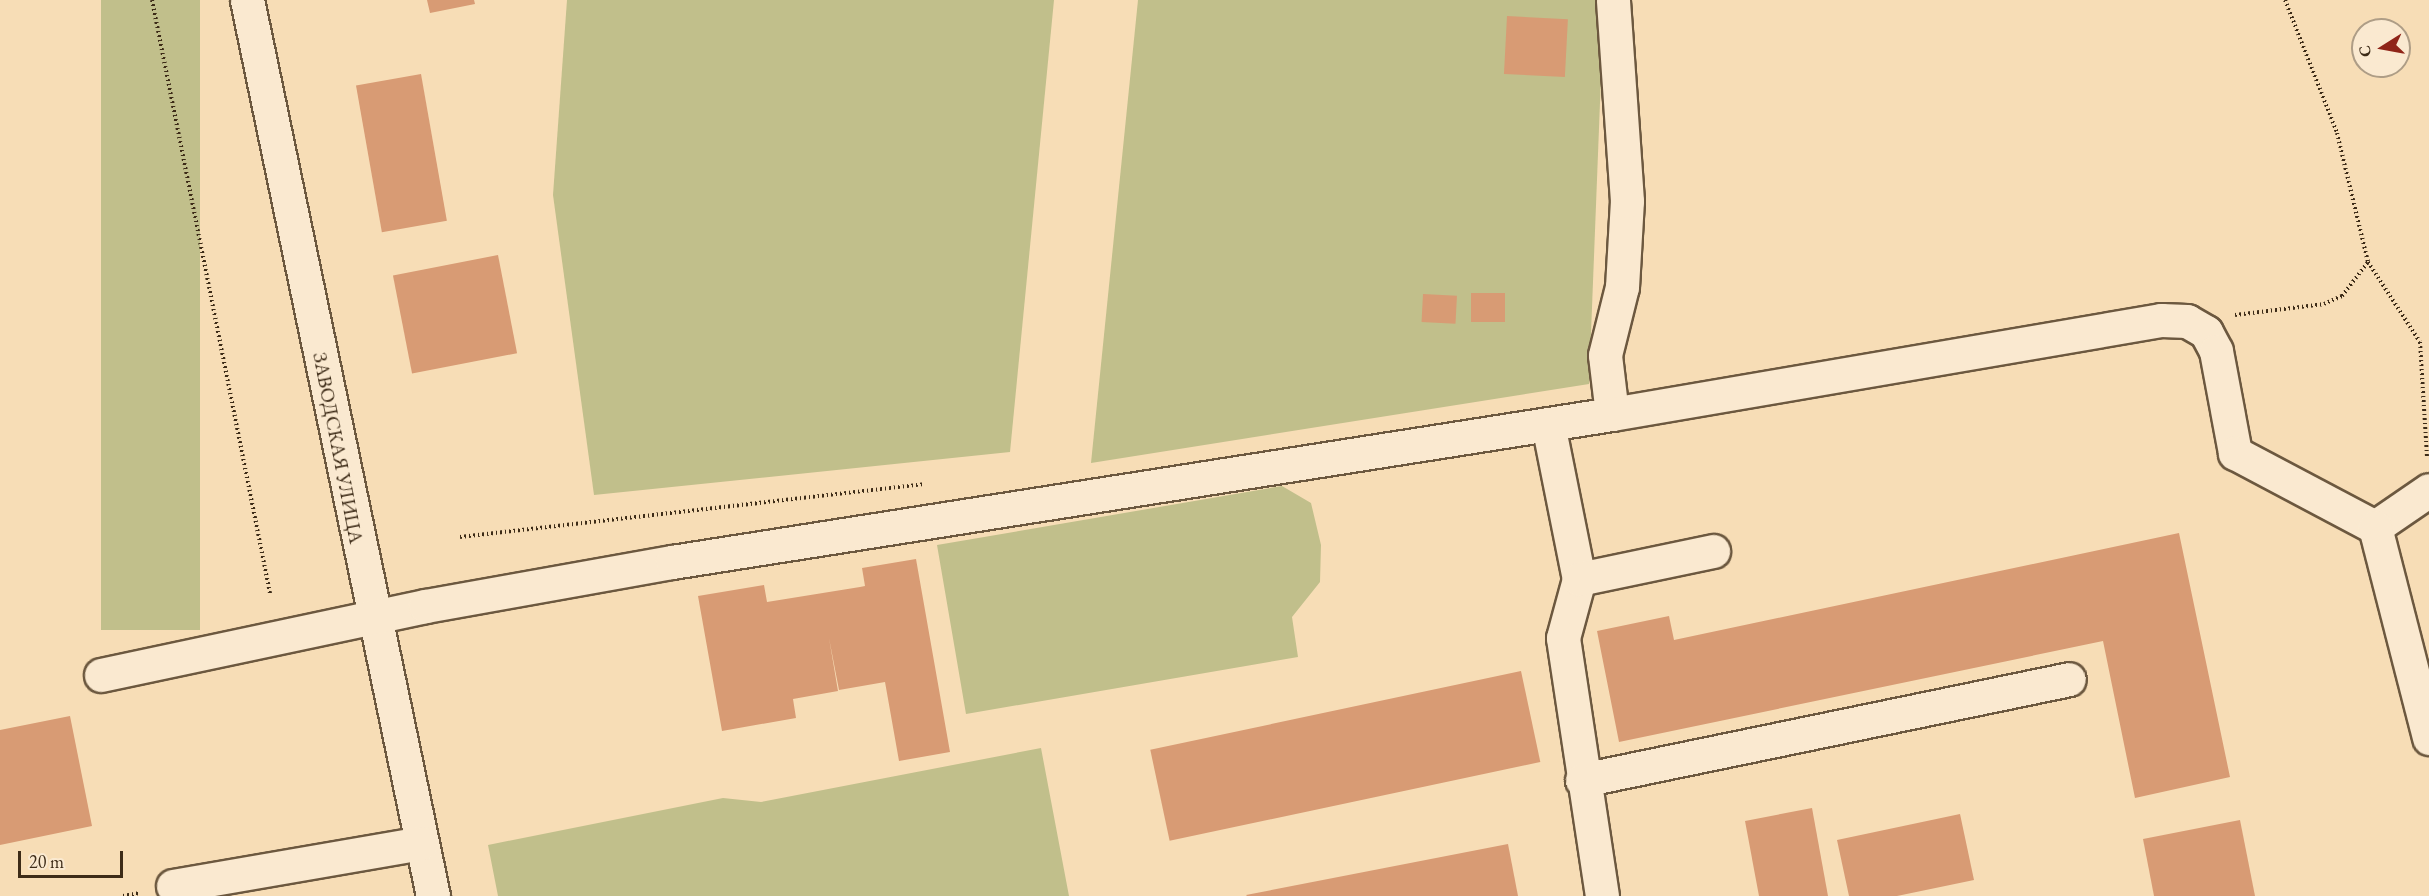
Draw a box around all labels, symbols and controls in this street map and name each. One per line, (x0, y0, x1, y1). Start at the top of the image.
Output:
north arrow (2351, 18, 2411, 78)
text: С (2353, 44, 2376, 59)
street label: ЗАВОДСКАЯ УЛИЦА (308, 350, 368, 546)
scale bar (21, 839, 126, 877)
text: 20 m (29, 850, 64, 873)

